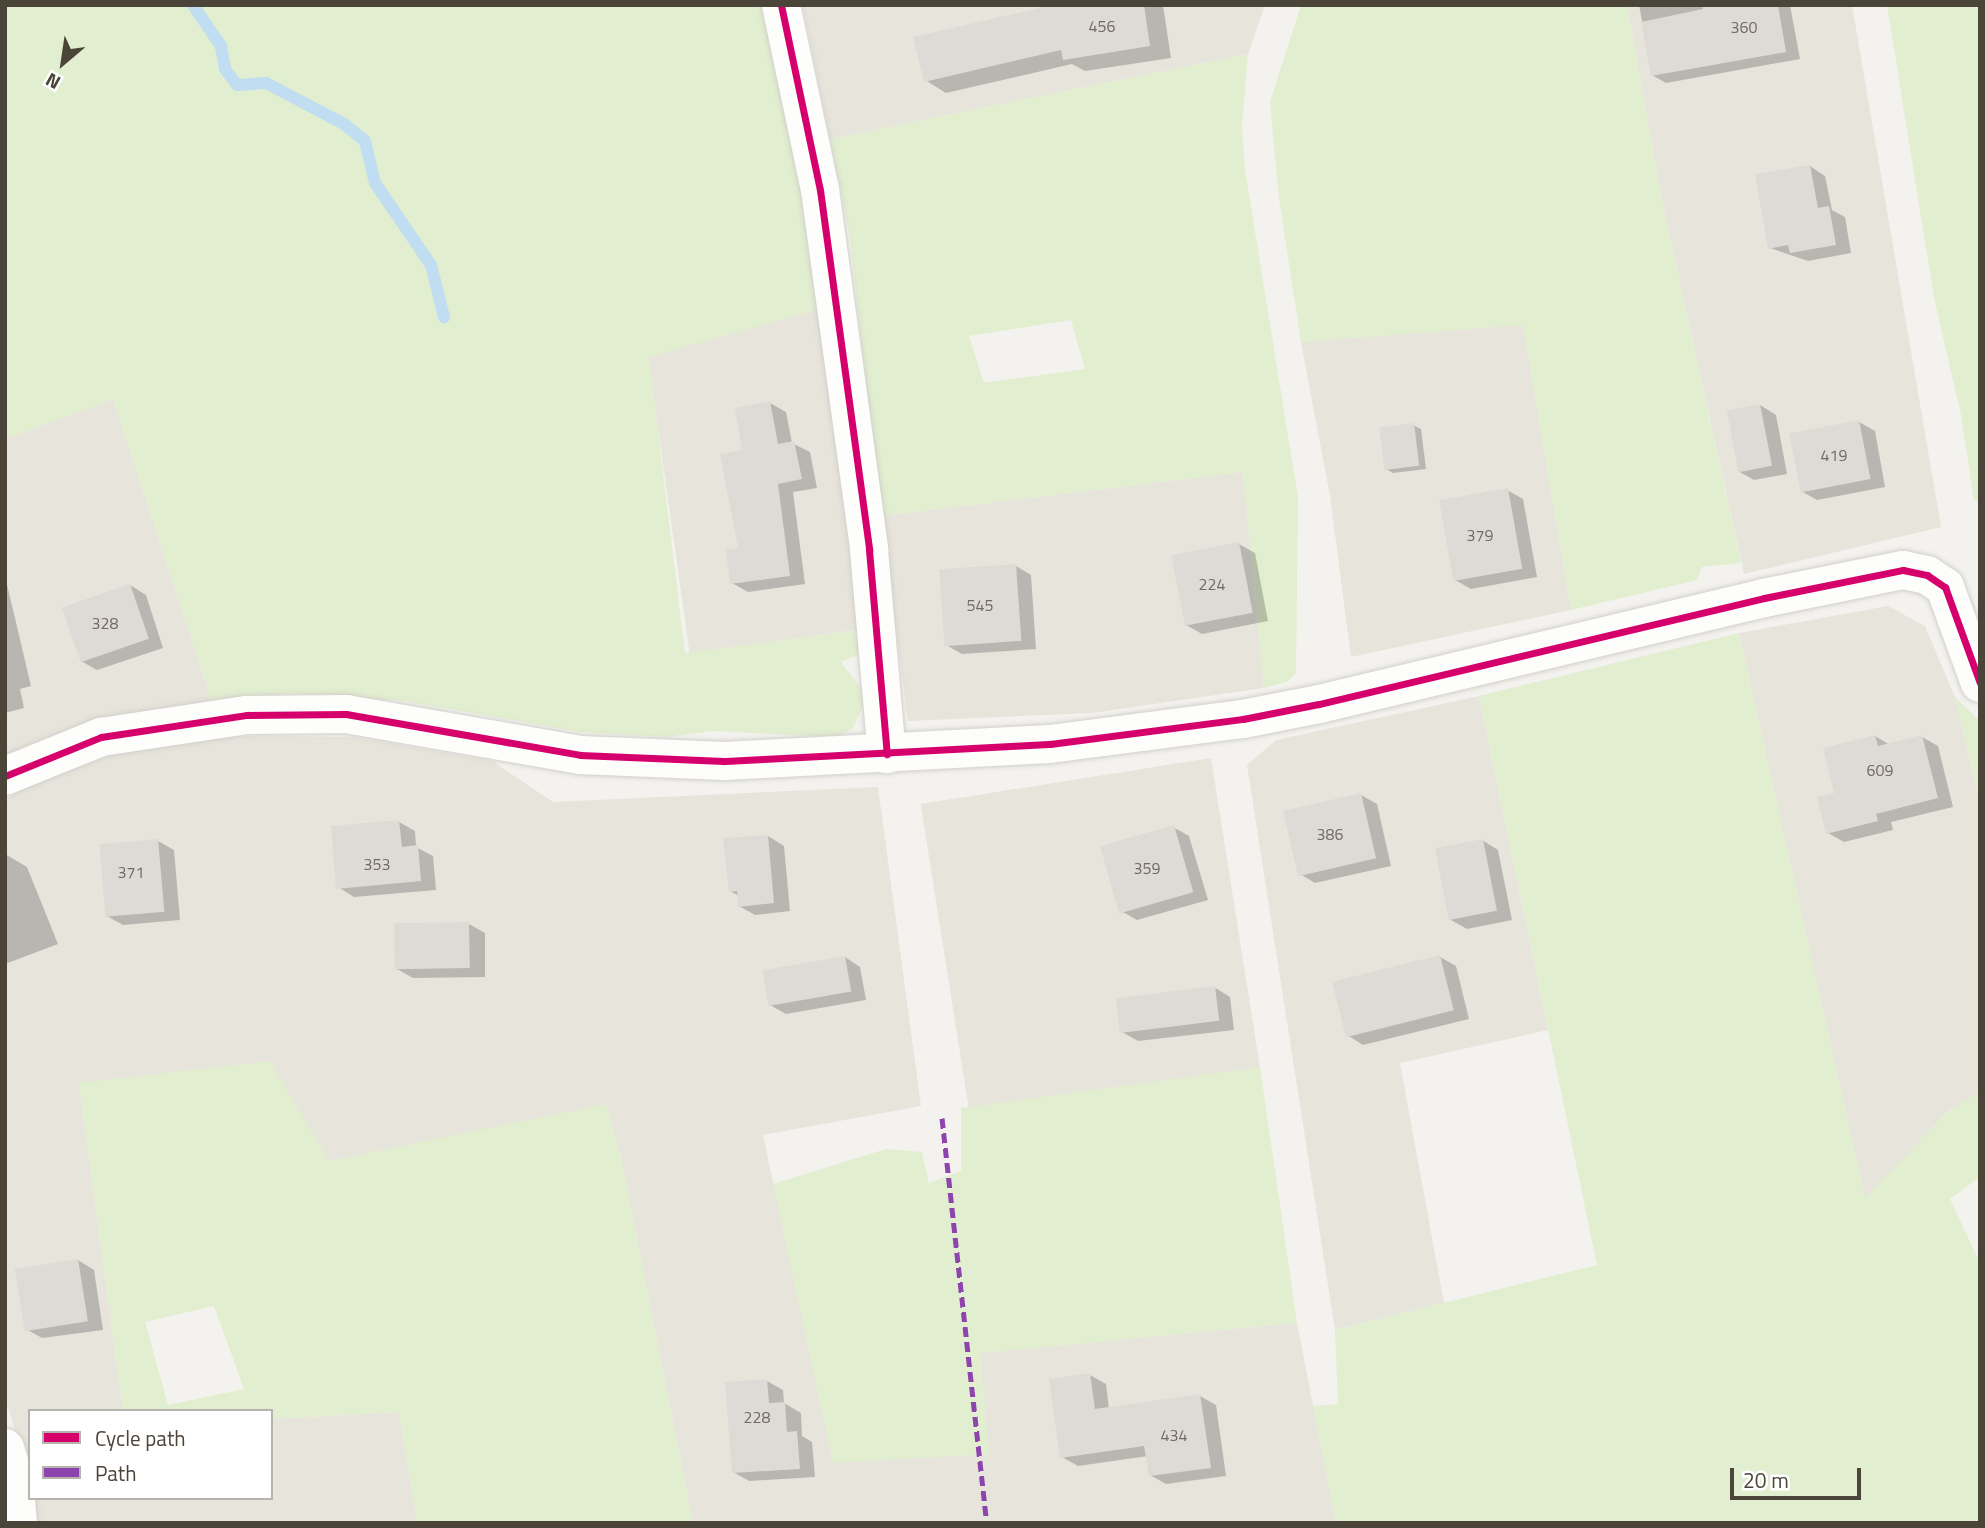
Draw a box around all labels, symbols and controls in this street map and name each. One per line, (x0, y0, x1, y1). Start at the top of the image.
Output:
house number: 456 (1089, 16, 1115, 36)
house number: 360 (1731, 17, 1757, 37)
north arrow (28, 28, 98, 98)
text: N (40, 66, 65, 98)
house number: 419 (1821, 445, 1847, 465)
house number: 379 (1467, 525, 1493, 545)
house number: 224 (1199, 574, 1225, 594)
house number: 545 (967, 595, 993, 615)
house number: 328 (92, 613, 118, 633)
house number: 609 (1867, 760, 1893, 780)
house number: 386 (1317, 824, 1343, 844)
house number: 353 (364, 854, 390, 874)
house number: 359 (1134, 858, 1160, 878)
house number: 371 (118, 862, 144, 882)
house number: 228 (744, 1407, 770, 1427)
legend (28, 1409, 273, 1500)
text: Cycle path (95, 1422, 186, 1454)
house number: 434 (1161, 1425, 1187, 1445)
scale bar (1733, 1454, 1864, 1498)
text: Path (95, 1457, 137, 1489)
text: 20 m (1743, 1464, 1789, 1496)

